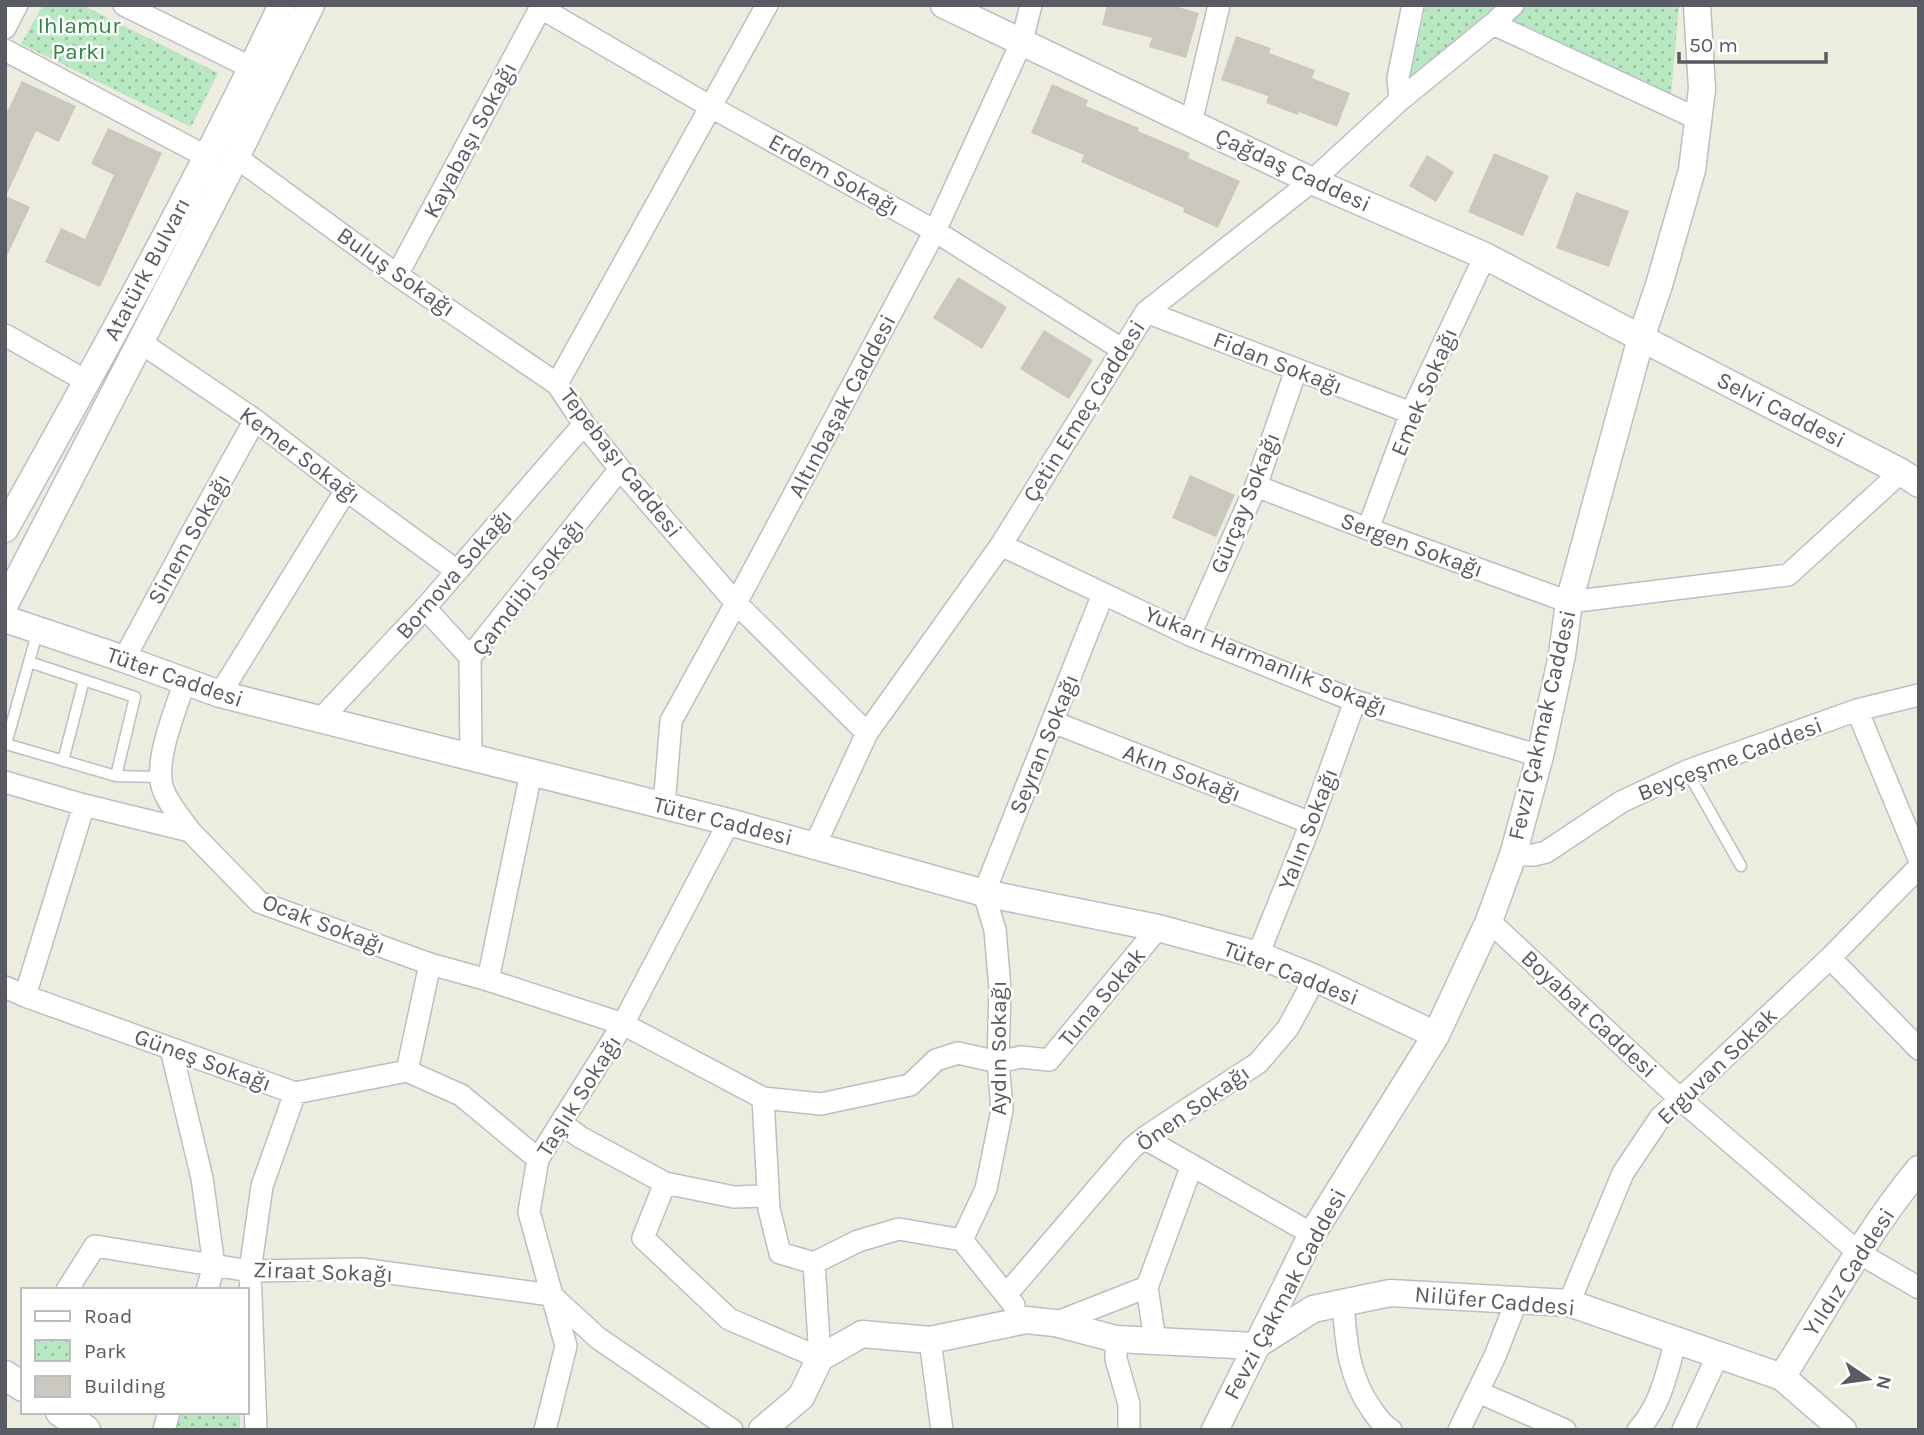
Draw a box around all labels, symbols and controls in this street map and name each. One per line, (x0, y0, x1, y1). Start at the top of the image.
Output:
park label: Ihlamur Parkı (37, 12, 121, 65)
scale bar (1679, 21, 1826, 65)
text: 50 m (1689, 33, 1738, 57)
street label: Kayabaşı Sokağı (418, 57, 522, 223)
street label: Çağdaş Caddesi (1211, 122, 1375, 218)
street label: Erdem Sokağı (764, 128, 904, 222)
street label: Atatürk Bulvarı (98, 193, 196, 345)
street label: Buluş Sokağı (332, 221, 460, 323)
street label: Altınbaşak Caddesi (782, 310, 902, 502)
street label: Çetin Emeç Caddesi (1017, 315, 1151, 507)
street label: Emek Sokağı (1385, 324, 1463, 460)
street label: Fidan Sokağı (1209, 326, 1347, 400)
street label: Selvi Caddesi (1712, 366, 1850, 454)
street label: Tepebaşı Caddesi (554, 383, 688, 543)
street label: Kemer Sokağı (234, 401, 366, 509)
street label: Gürçay Sokağı (1204, 429, 1286, 577)
street label: Sinem Sokağı (142, 469, 236, 609)
street label: Bornova Sokağı (390, 504, 518, 644)
street label: Sergen Sokağı (1337, 507, 1487, 583)
street label: Çamdibi Sokağı (466, 513, 590, 661)
street label: Yukarı Harmanlık Sokağı (1141, 600, 1391, 722)
street label: Fevzi Çakmak Caddesi (1502, 607, 1582, 843)
street label: Tüter Caddesi (103, 641, 247, 713)
street label: Seyran Sokağı (1004, 670, 1084, 818)
street label: Beyçeşme Caddesi (1634, 711, 1826, 807)
street label: Akın Sokağı (1119, 738, 1245, 808)
street label: Yalın Sokağı (1272, 764, 1344, 894)
street label: Tüter Caddesi (650, 791, 796, 851)
street label: Ocak Sokağı (259, 888, 389, 960)
street label: Tüter Caddesi (1219, 935, 1363, 1011)
street label: Tuna Sokak (1053, 942, 1151, 1052)
street label: Boyabat Caddesi (1516, 944, 1662, 1084)
street label: Aydın Sokağı (985, 980, 1012, 1116)
street label: Erguvan Sokak (1651, 1002, 1783, 1130)
street label: Güneş Sokağı (131, 1023, 275, 1097)
street label: Taşlık Sokağı (531, 1030, 627, 1162)
street label: Önen Sokağı (1131, 1059, 1255, 1157)
street label: Fevzi Çakmak Caddesi (1218, 1184, 1352, 1404)
street label: Yıldız Caddesi (1797, 1203, 1901, 1341)
street label: Ziraat Sokağı (253, 1256, 393, 1288)
street label: Nilüfer Caddesi (1414, 1281, 1576, 1321)
legend (21, 1288, 248, 1414)
text: Road (84, 1304, 132, 1328)
text: Park (84, 1339, 127, 1363)
north arrow (1833, 1344, 1903, 1414)
text: N (1871, 1373, 1896, 1392)
text: Building (84, 1374, 165, 1398)

